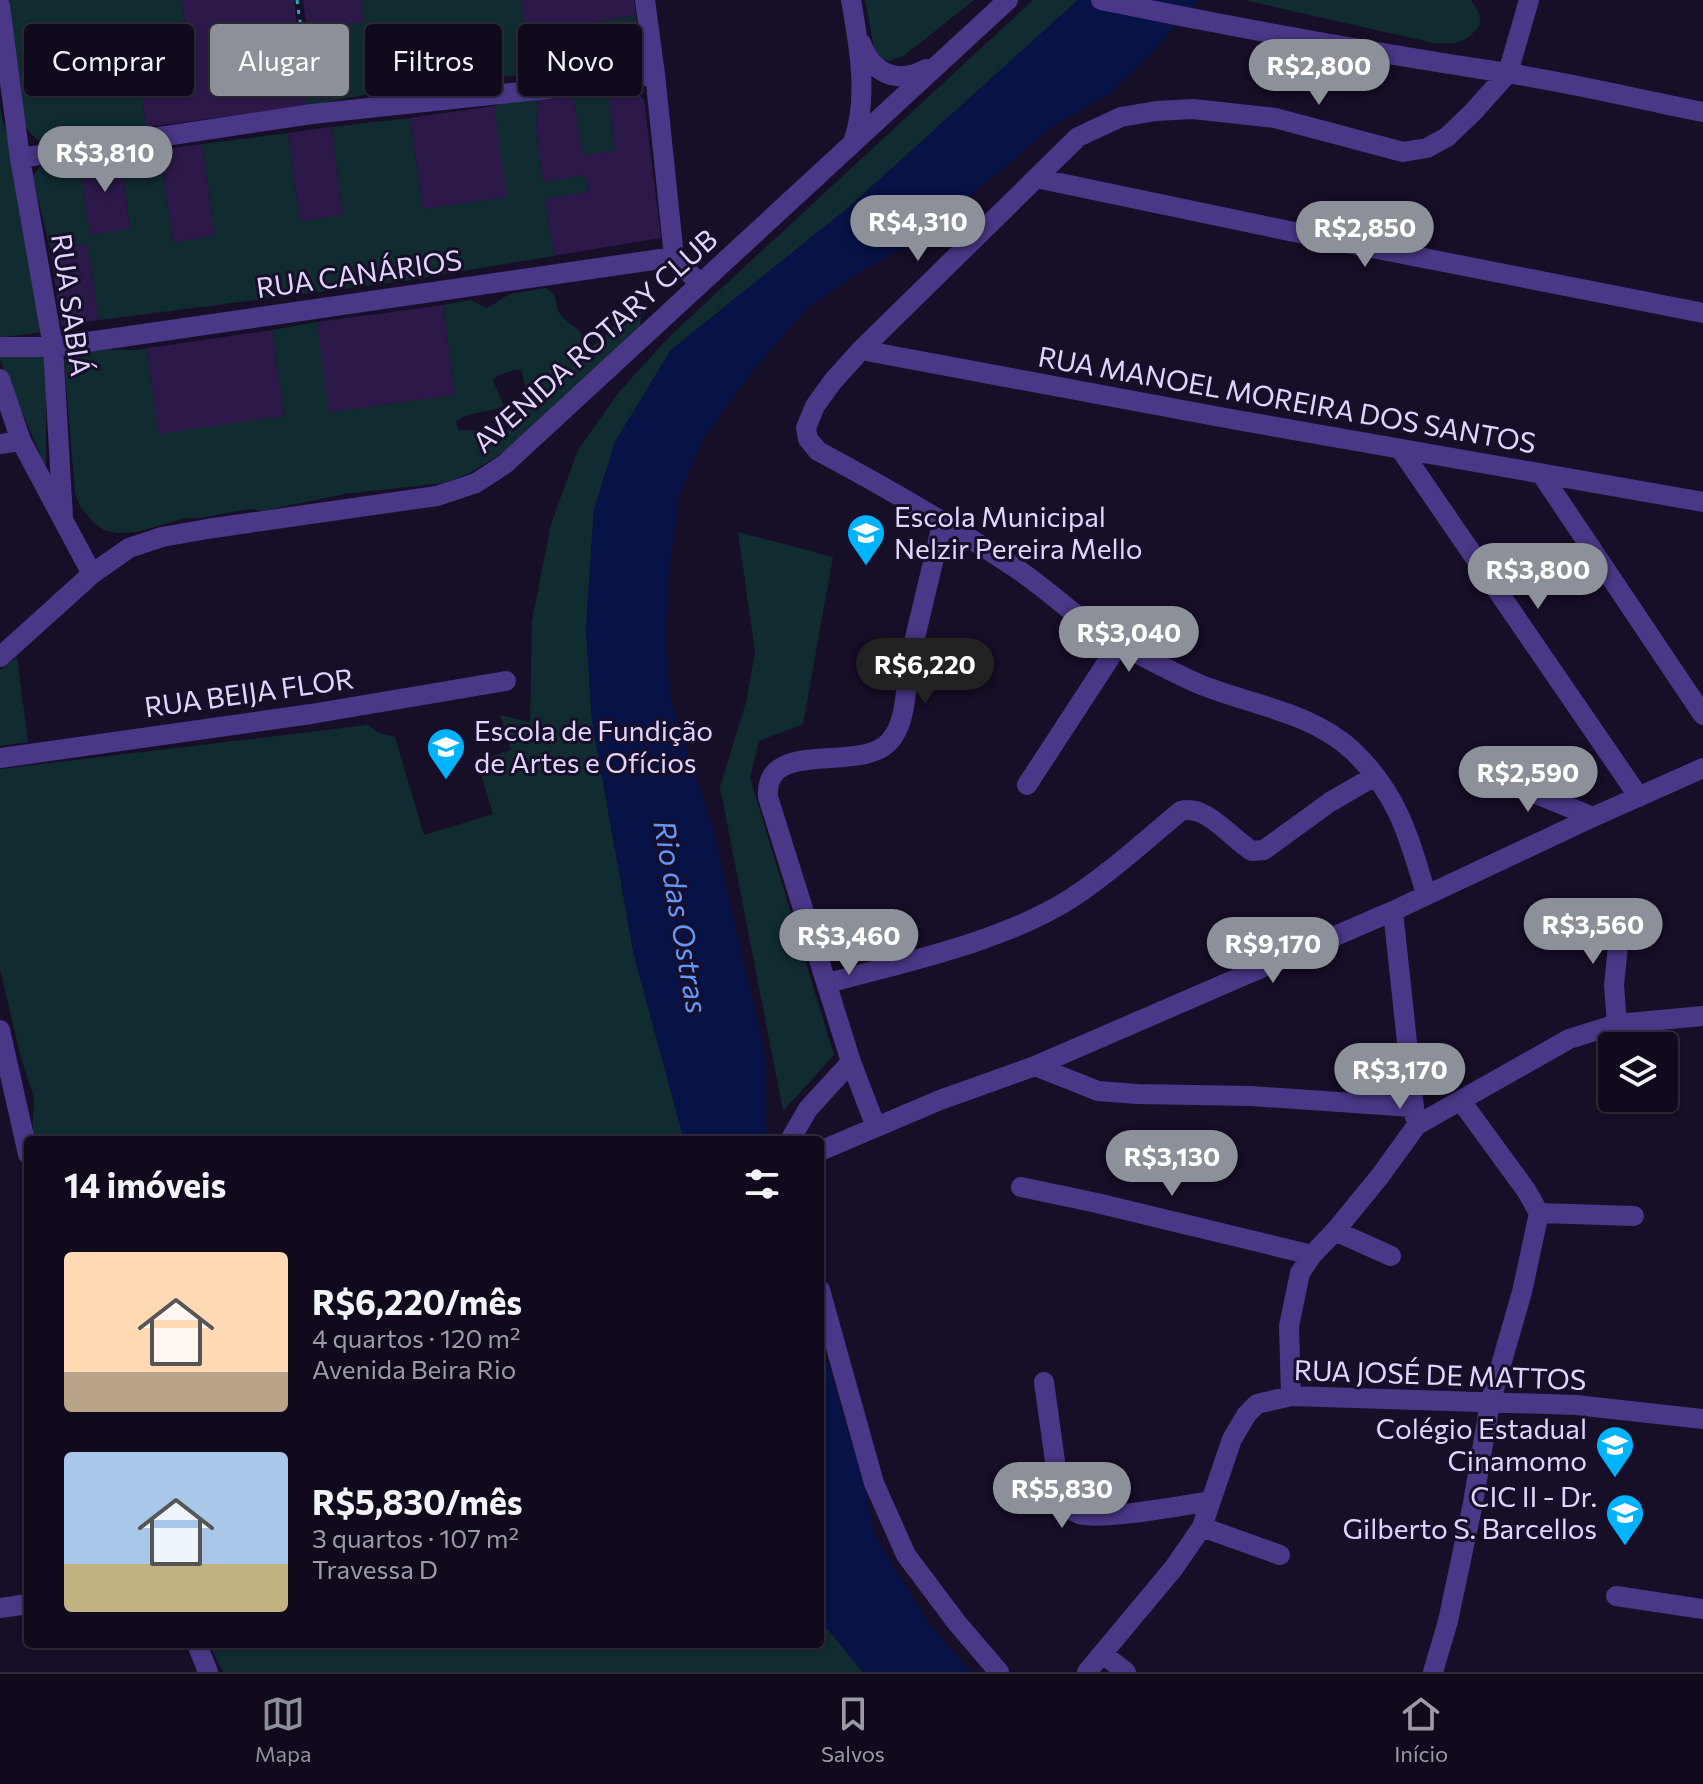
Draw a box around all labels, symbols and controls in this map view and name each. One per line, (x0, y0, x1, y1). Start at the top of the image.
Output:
chip: Comprar (24, 24, 194, 96)
chip: Alugar (210, 24, 349, 96)
chip: Filtros (365, 24, 502, 96)
chip: Novo (518, 24, 642, 96)
pin: R$2,800 (1245, 39, 1393, 107)
text: R$2,800 (1267, 49, 1371, 80)
pin: R$3,810 (31, 126, 179, 194)
text: R$3,810 (56, 136, 154, 167)
pin: R$4,310 (844, 195, 992, 263)
pin: R$2,850 (1291, 201, 1439, 269)
text: R$4,310 (868, 205, 968, 236)
text: R$2,850 (1314, 211, 1416, 242)
street label: AVENIDA ROTARY CLUB (465, 222, 723, 459)
street label: RUA SABIÁ (45, 231, 99, 378)
street label: RUA CANÁRIOS (254, 242, 464, 304)
street label: RUA MANOEL MOREIRA DOS SANTOS (1036, 338, 1539, 460)
place label: Escola Municipal Nelzir Pereira Mello (894, 499, 1143, 565)
school or university icon: Escola Municipal Nelzir Pereira Mello (845, 512, 887, 567)
pin: R$3,800 (1464, 543, 1612, 611)
text: R$3,800 (1486, 553, 1590, 584)
pin: R$3,040 (1055, 606, 1203, 674)
text: R$3,040 (1077, 616, 1181, 647)
pin: R$6,220 (851, 638, 999, 706)
text: R$6,220 (874, 648, 976, 679)
street label: RUA BEIJA FLOR (142, 660, 356, 724)
place label: Escola de Fundição de Artes e Ofícios (474, 713, 713, 779)
school or university icon: Escola de Fundição de Artes e Ofícios (425, 726, 467, 781)
pin: R$2,590 (1454, 746, 1602, 814)
text: R$2,590 (1477, 756, 1579, 787)
water label: Rio das Ostras (647, 817, 718, 1016)
pin: R$3,560 (1519, 898, 1667, 966)
text: R$3,560 (1542, 908, 1644, 939)
pin: R$3,460 (775, 909, 923, 977)
pin: R$9,170 (1199, 917, 1347, 985)
text: R$3,460 (797, 919, 901, 950)
text: R$9,170 (1225, 927, 1321, 958)
map controls (1598, 1032, 1678, 1112)
button: layers (1598, 1032, 1678, 1112)
pin: R$3,170 (1326, 1043, 1474, 1111)
text: R$3,170 (1352, 1053, 1448, 1084)
pin: R$3,130 (1098, 1130, 1246, 1198)
text: R$3,130 (1124, 1140, 1220, 1171)
icon: filters (740, 1162, 784, 1206)
text: 14 imóveis (64, 1163, 226, 1205)
text: R$6,220/mês (312, 1280, 522, 1322)
icon: home (128, 1284, 224, 1380)
text: 4 quartos · 120 m² (312, 1322, 521, 1353)
street label: RUA JOSÉ DE MATTOS (1293, 1352, 1587, 1396)
text: Avenida Beira Rio (312, 1353, 516, 1384)
place label: Colégio Estadual Cinamomo (1376, 1411, 1587, 1477)
school or university icon: Colégio Estadual Cinamomo (1594, 1424, 1636, 1479)
pin: R$5,830 (988, 1462, 1136, 1530)
text: R$5,830 (1011, 1472, 1113, 1503)
place label: CIC II - Dr. Gilberto S. Barcellos (1342, 1479, 1597, 1545)
text: R$5,830/mês (312, 1480, 523, 1522)
icon: home (128, 1484, 224, 1580)
school or university icon: CIC II - Dr. Gilberto S. Barcellos (1604, 1492, 1646, 1547)
text: 3 quartos · 107 m² (312, 1522, 519, 1553)
text: Travessa D (312, 1553, 438, 1584)
tab: Mapa (255, 1692, 312, 1767)
tab: Salvos (821, 1692, 885, 1767)
tab: Início (1394, 1692, 1448, 1767)

